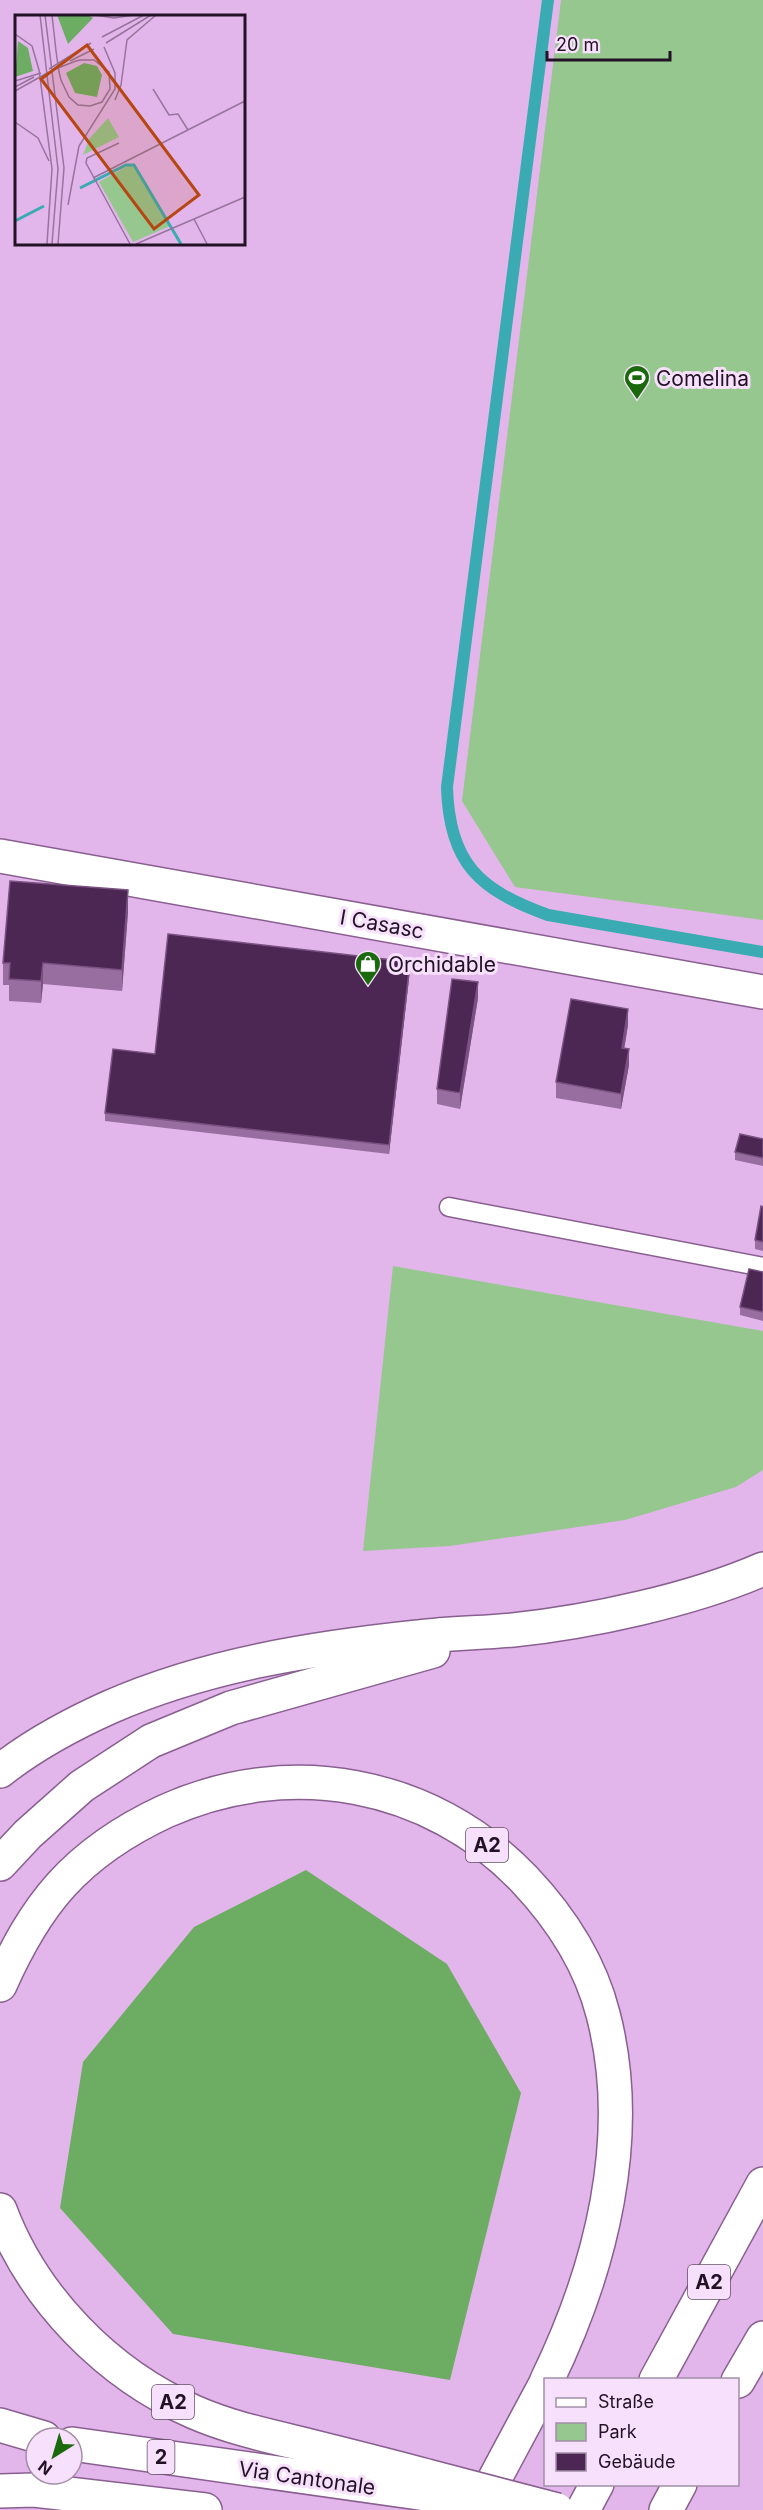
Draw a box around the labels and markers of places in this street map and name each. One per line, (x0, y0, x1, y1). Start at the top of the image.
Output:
sports icon: Comelina (622, 363, 652, 401)
place label: Comelina (656, 366, 749, 391)
shop icon: Orchidable (353, 949, 383, 987)
place label: Orchidable (388, 952, 496, 977)

